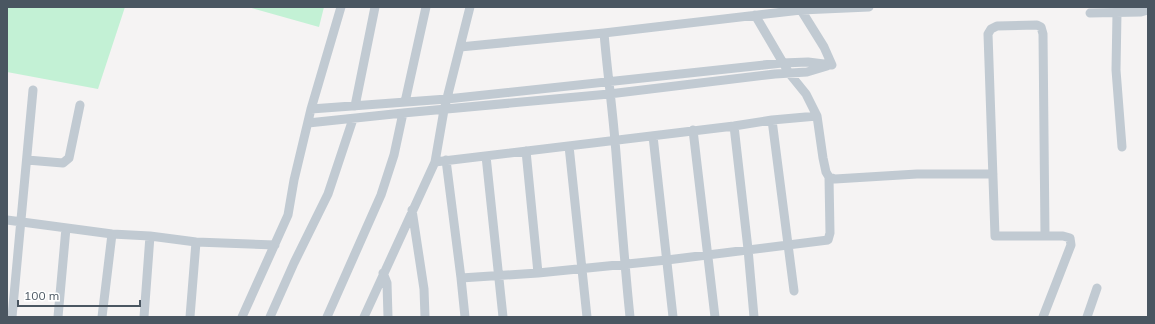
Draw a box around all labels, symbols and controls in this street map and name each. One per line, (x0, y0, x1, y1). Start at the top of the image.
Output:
scale bar (18, 282, 140, 308)
text: 100 m (24, 288, 59, 303)

